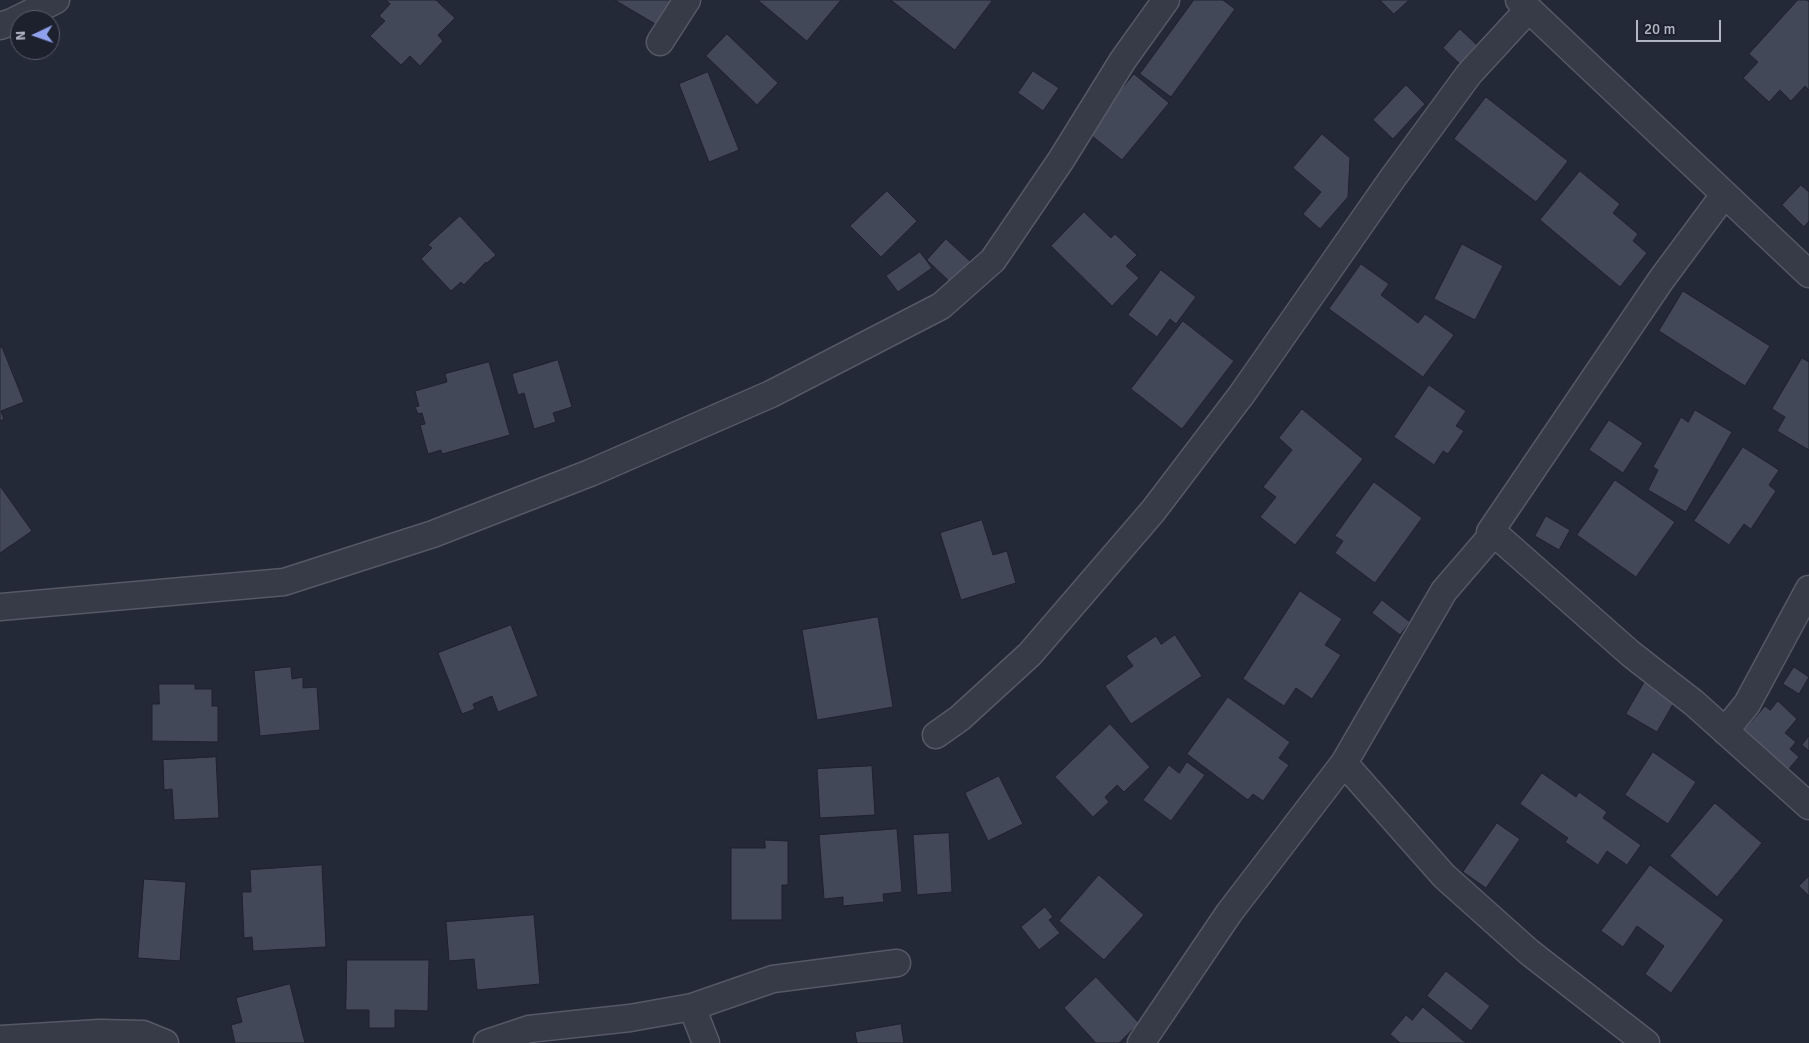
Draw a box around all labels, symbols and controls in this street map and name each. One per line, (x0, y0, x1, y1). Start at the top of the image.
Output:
north arrow (10, 10, 60, 60)
scale bar (1639, 10, 1724, 42)
text: 20 m (1644, 20, 1675, 38)
text: N (12, 30, 29, 41)

